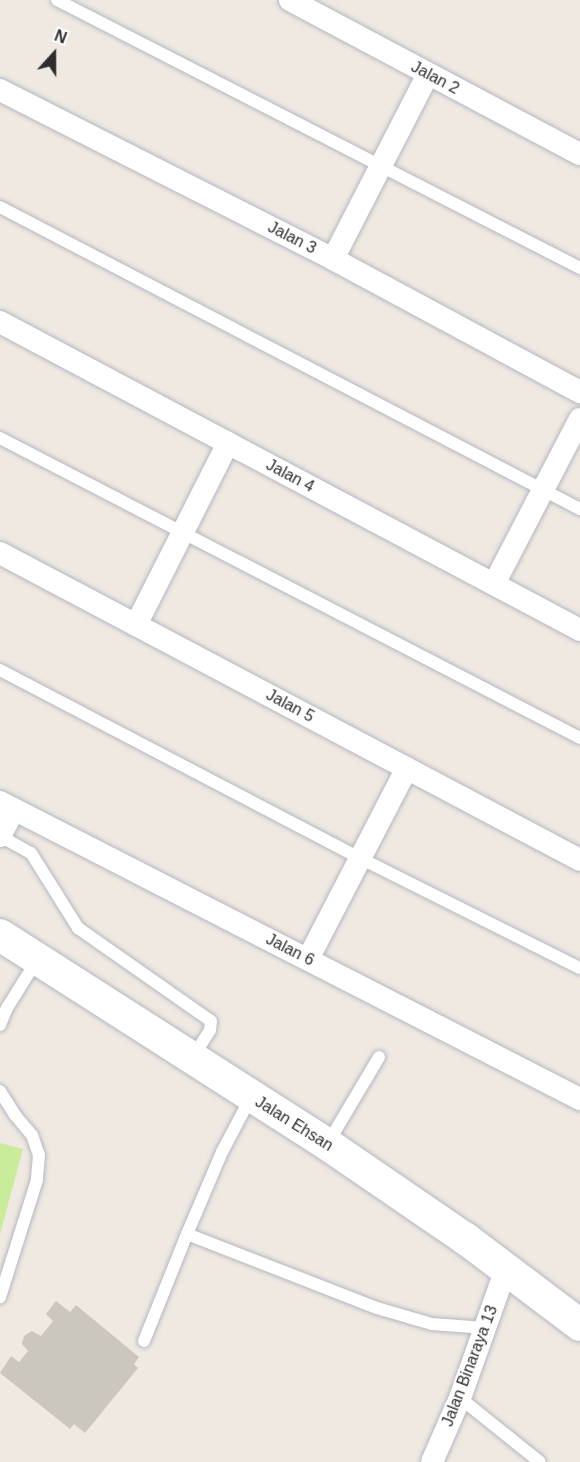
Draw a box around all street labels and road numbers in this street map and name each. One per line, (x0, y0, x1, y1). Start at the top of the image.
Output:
street label: Jalan 2 (408, 57, 462, 99)
street label: Jalan 3 (265, 218, 319, 258)
street label: Jalan 4 (263, 455, 317, 497)
street label: Jalan 5 (263, 685, 317, 727)
street label: Jalan 6 (263, 930, 317, 970)
street label: Jalan Ehsan (252, 1093, 336, 1155)
street label: Jalan Binaraya 13 (438, 1303, 502, 1429)

